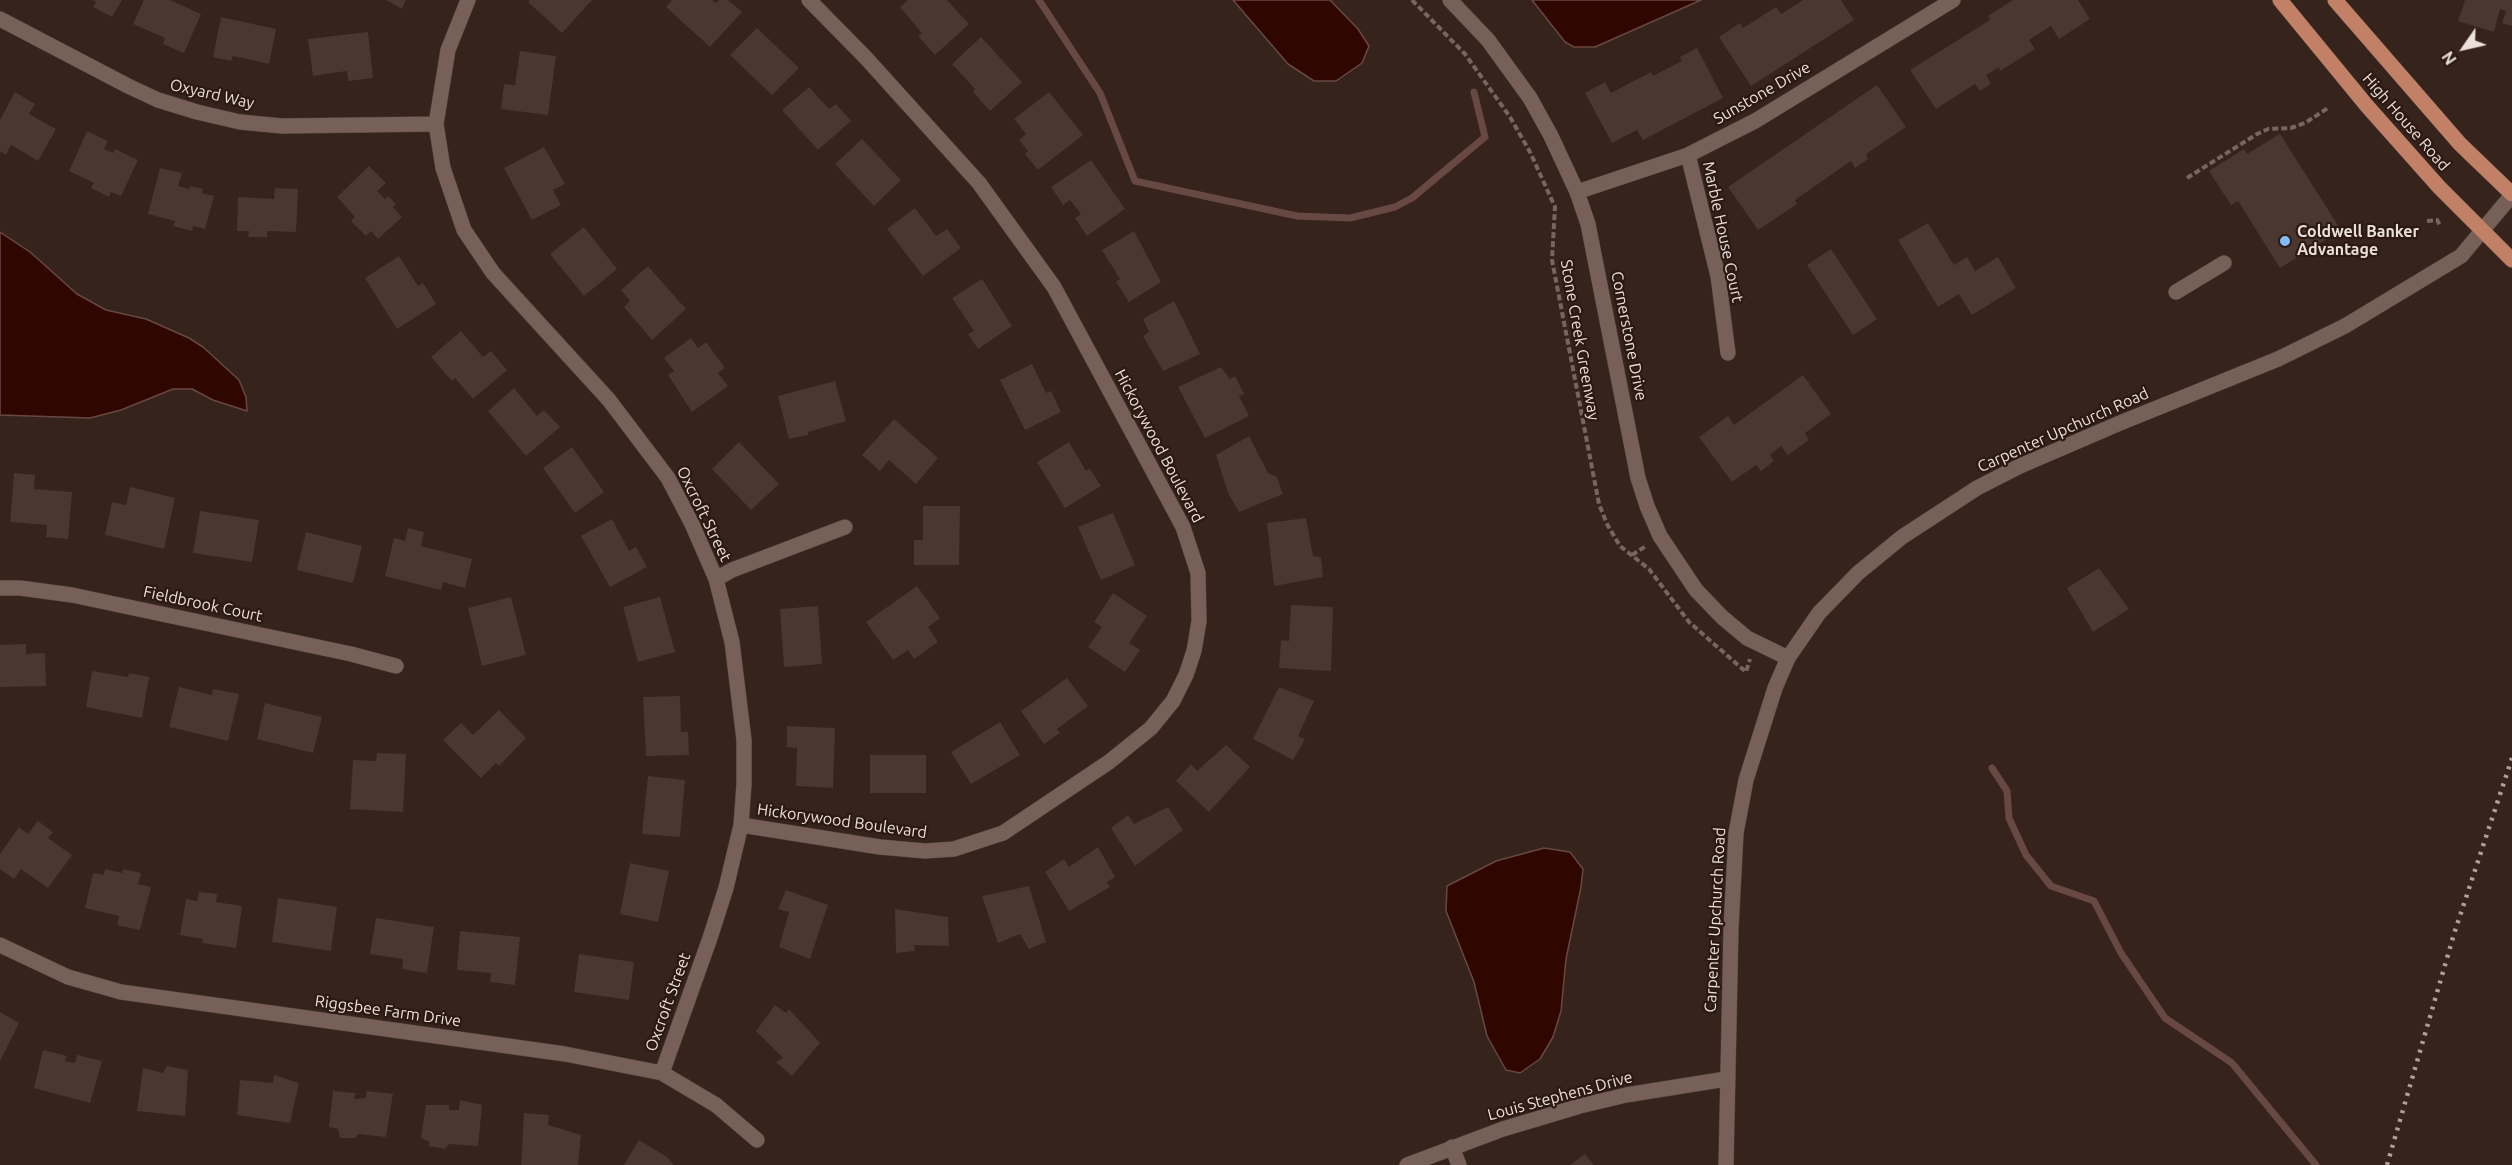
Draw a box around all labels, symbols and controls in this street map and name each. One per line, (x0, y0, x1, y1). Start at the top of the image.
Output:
north arrow (2434, 18, 2494, 78)
text: N (2438, 48, 2460, 68)
street label: Sunstone Drive (1710, 58, 1814, 128)
street label: High House Road (2358, 69, 2454, 175)
street label: Oxyard Way (168, 75, 256, 113)
street label: Marble House Court (1699, 160, 1747, 304)
place label: Coldwell Banker Advantage (2297, 222, 2419, 260)
marker: Coldwell Banker Advantage (2278, 234, 2292, 248)
street label: Stone Creek Greenway (1556, 258, 1604, 422)
street label: Cornerstone Drive (1607, 270, 1651, 402)
street label: Hickorywood Boulevard (1110, 366, 1208, 526)
street label: Carpenter Upchurch Road (1974, 384, 2152, 476)
street label: Oxcroft Street (673, 463, 735, 565)
street label: Fieldbrook Court (142, 582, 264, 626)
street label: Hickorywood Boulevard (756, 800, 928, 842)
street label: Carpenter Upchurch Road (1701, 827, 1729, 1013)
street label: Oxcroft Street (641, 950, 695, 1054)
street label: Riggsbee Farm Drive (314, 991, 462, 1031)
street label: Louis Stephens Drive (1485, 1067, 1635, 1125)

